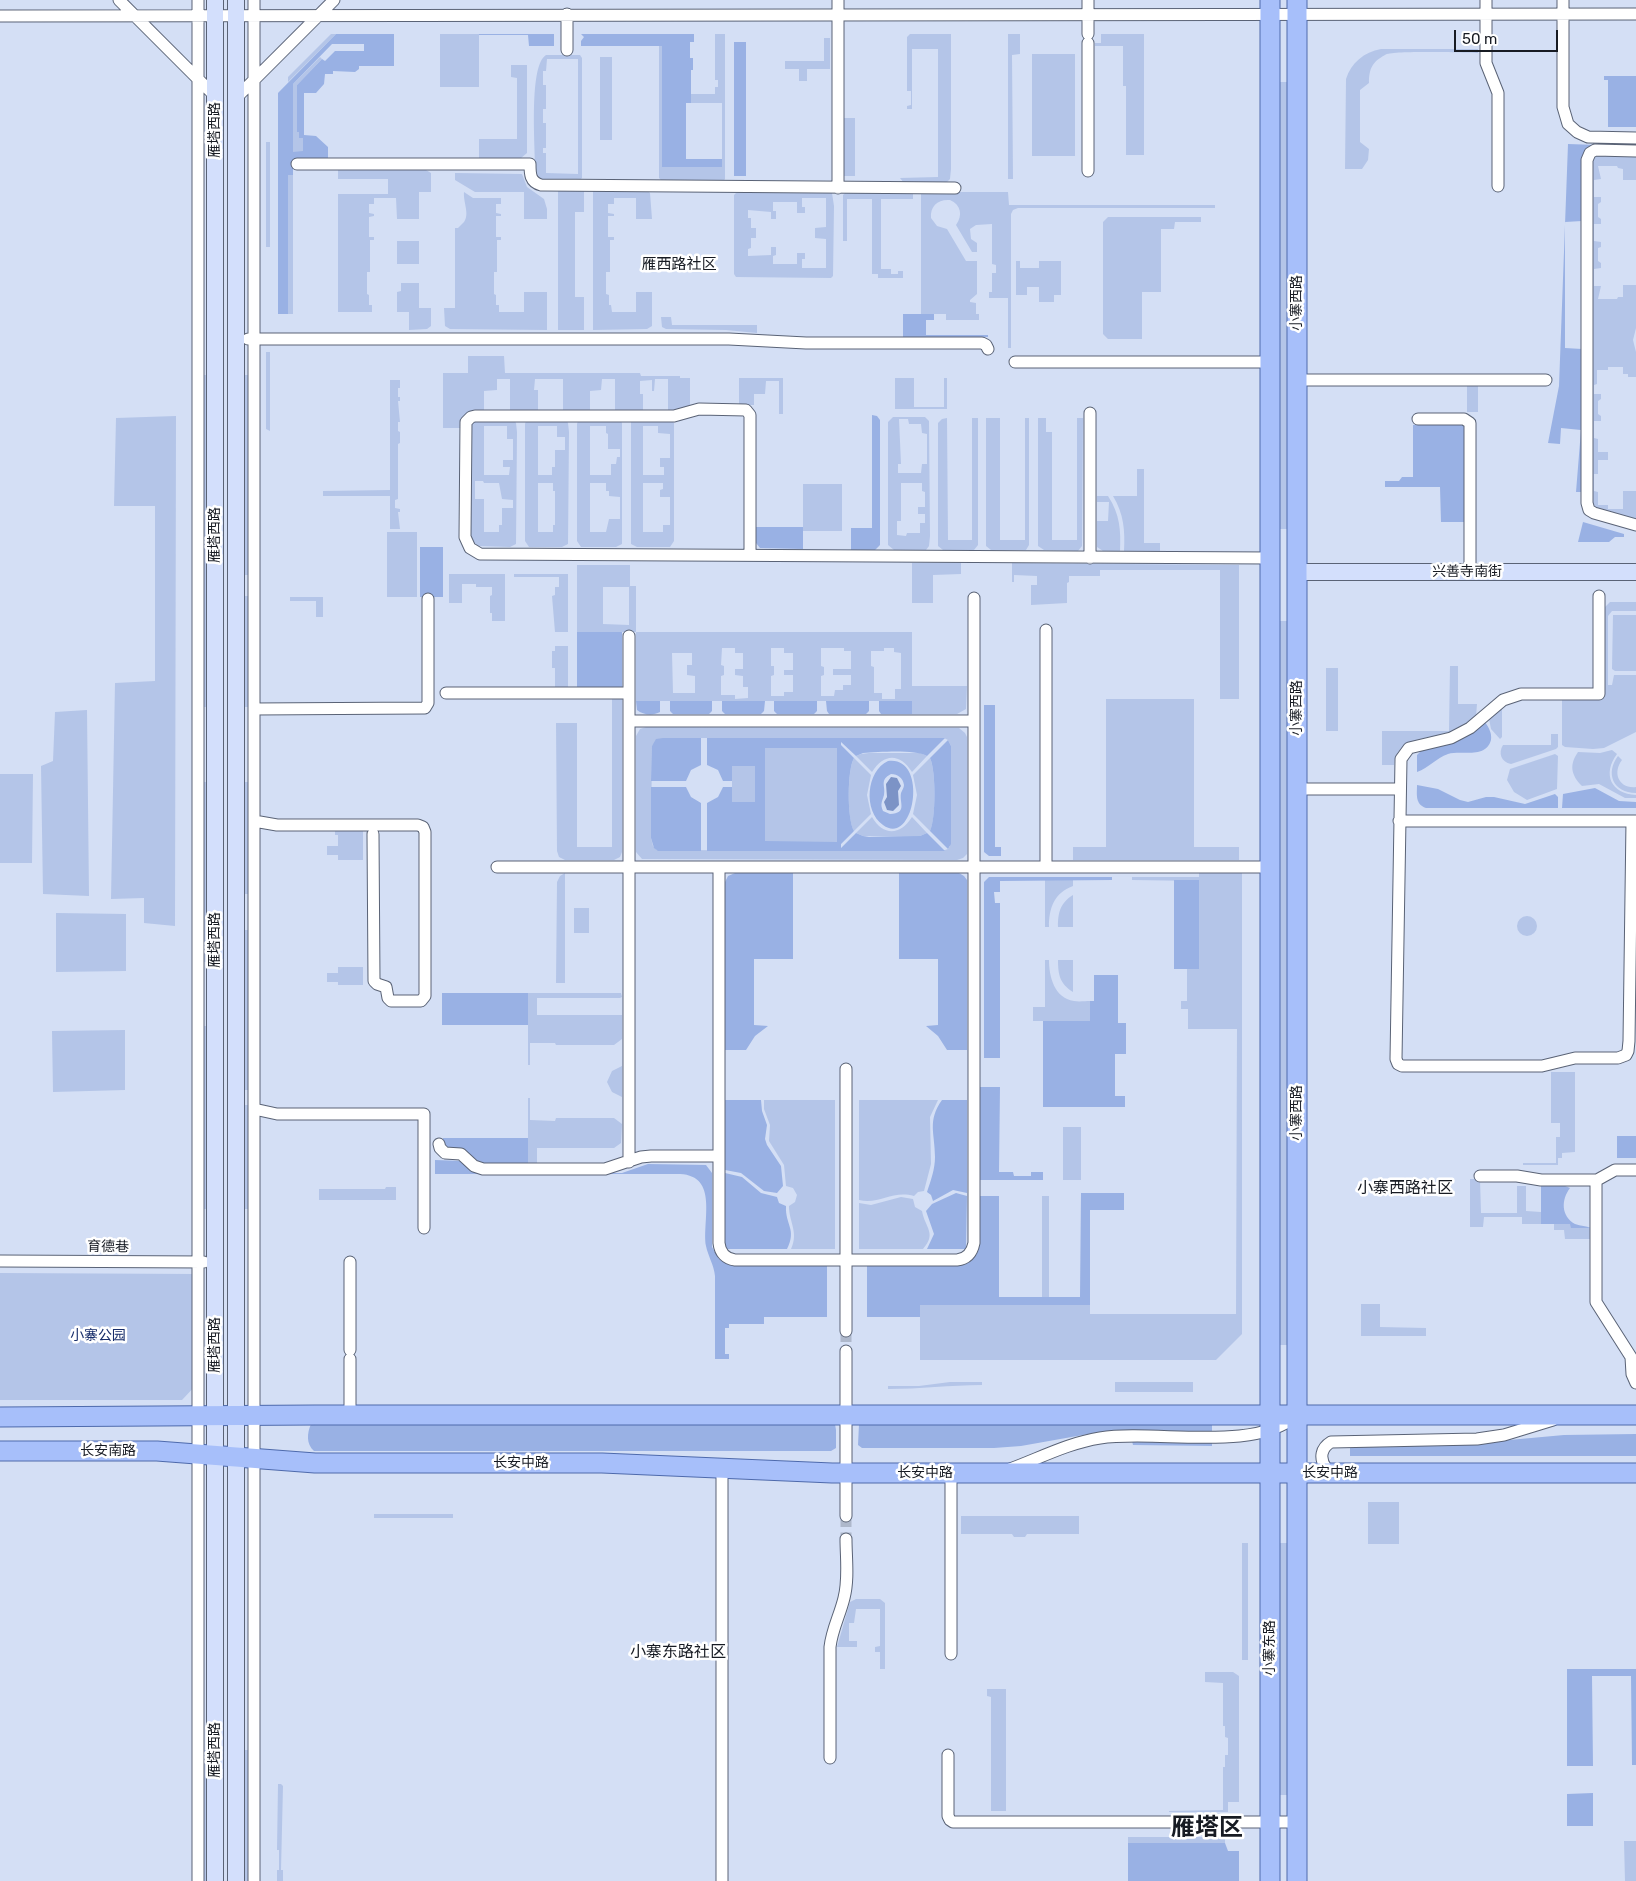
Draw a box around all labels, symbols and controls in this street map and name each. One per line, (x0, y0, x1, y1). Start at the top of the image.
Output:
scale bar (1456, 20, 1560, 52)
text: 50 m (1462, 30, 1497, 48)
street label: 雁塔西路 (207, 102, 223, 158)
district label: 雁西路社区 (642, 256, 716, 274)
street label: 小寨西路 (1289, 275, 1305, 331)
street label: 雁塔西路 (207, 507, 223, 563)
street label: 兴善寺南街 (1432, 564, 1502, 580)
street label: 小寨西路 (1289, 680, 1305, 736)
street label: 雁塔西路 (207, 912, 223, 968)
street label: 小寨西路 (1289, 1085, 1305, 1141)
district label: 小寨西路社区 (1357, 1178, 1453, 1198)
street label: 育德巷 (87, 1238, 129, 1256)
street label: 雁塔西路 (207, 1317, 223, 1373)
park label: 小寨公园 (70, 1328, 126, 1344)
street label: 长安南路 (80, 1443, 136, 1459)
street label: 长安中路 (493, 1455, 549, 1471)
street label: 长安中路 (897, 1465, 953, 1481)
street label: 长安中路 (1302, 1465, 1358, 1481)
street label: 小寨东路 (1262, 1620, 1278, 1676)
district label: 小寨东路社区 (630, 1642, 726, 1662)
street label: 雁塔西路 (207, 1722, 223, 1778)
district label: 雁塔区 (1171, 1814, 1243, 1842)

